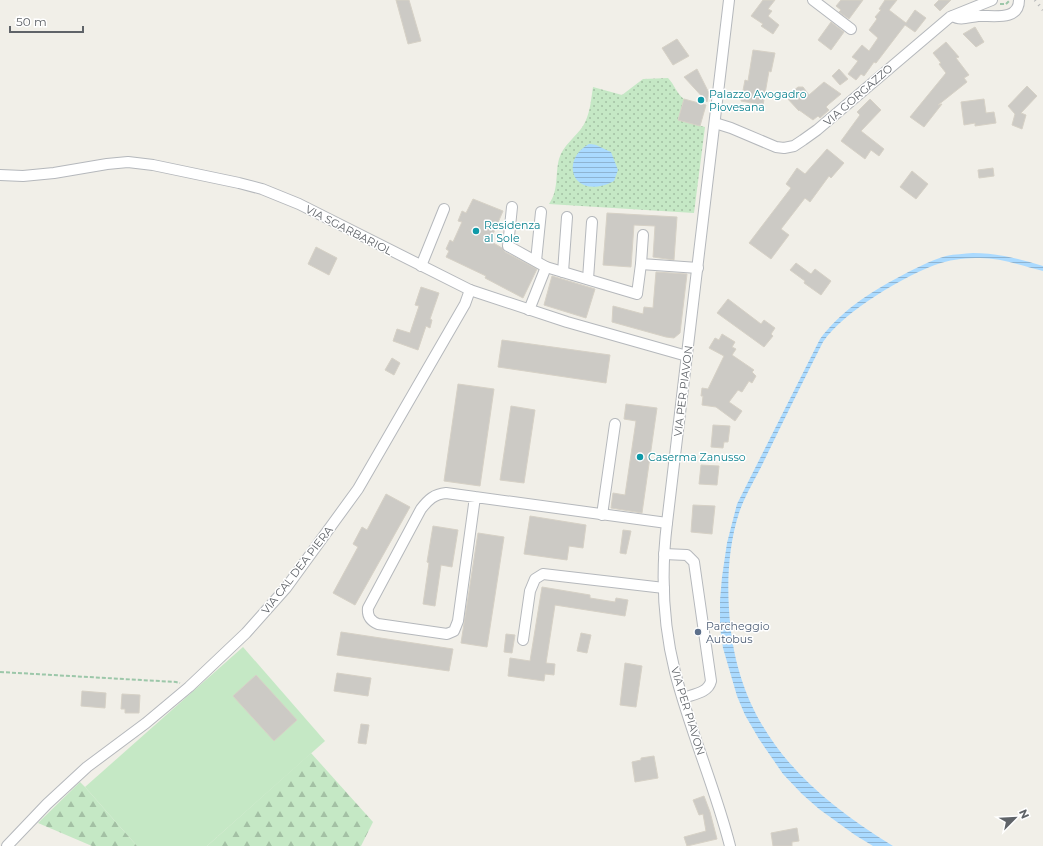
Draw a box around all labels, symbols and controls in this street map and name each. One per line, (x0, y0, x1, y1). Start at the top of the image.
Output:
scale bar (10, 8, 83, 34)
text: 50 m (16, 14, 47, 29)
street label: VIA GORGAZZO (821, 61, 895, 129)
place label: Palazzo Avogadro Piovesana (709, 87, 807, 114)
marker: Palazzo Avogadro Piovesana (696, 95, 706, 105)
street label: VIA SGARBARIOL (303, 202, 395, 258)
place label: Residenza al Sole (484, 218, 541, 245)
marker: Residenza al Sole (471, 226, 481, 236)
street label: VIA PER PIAVON (670, 345, 696, 437)
place label: Caserma Zanusso (648, 450, 746, 464)
marker: Caserma Zanusso (635, 452, 645, 462)
street label: VIA CAL DEA PIERA (258, 523, 336, 617)
place label: Parcheggio Autobus (706, 619, 770, 646)
marker: Parcheggio Autobus (693, 627, 703, 637)
street label: VIA PER PIAVON (668, 665, 708, 757)
north arrow (995, 798, 1035, 838)
text: N (1016, 807, 1032, 821)

